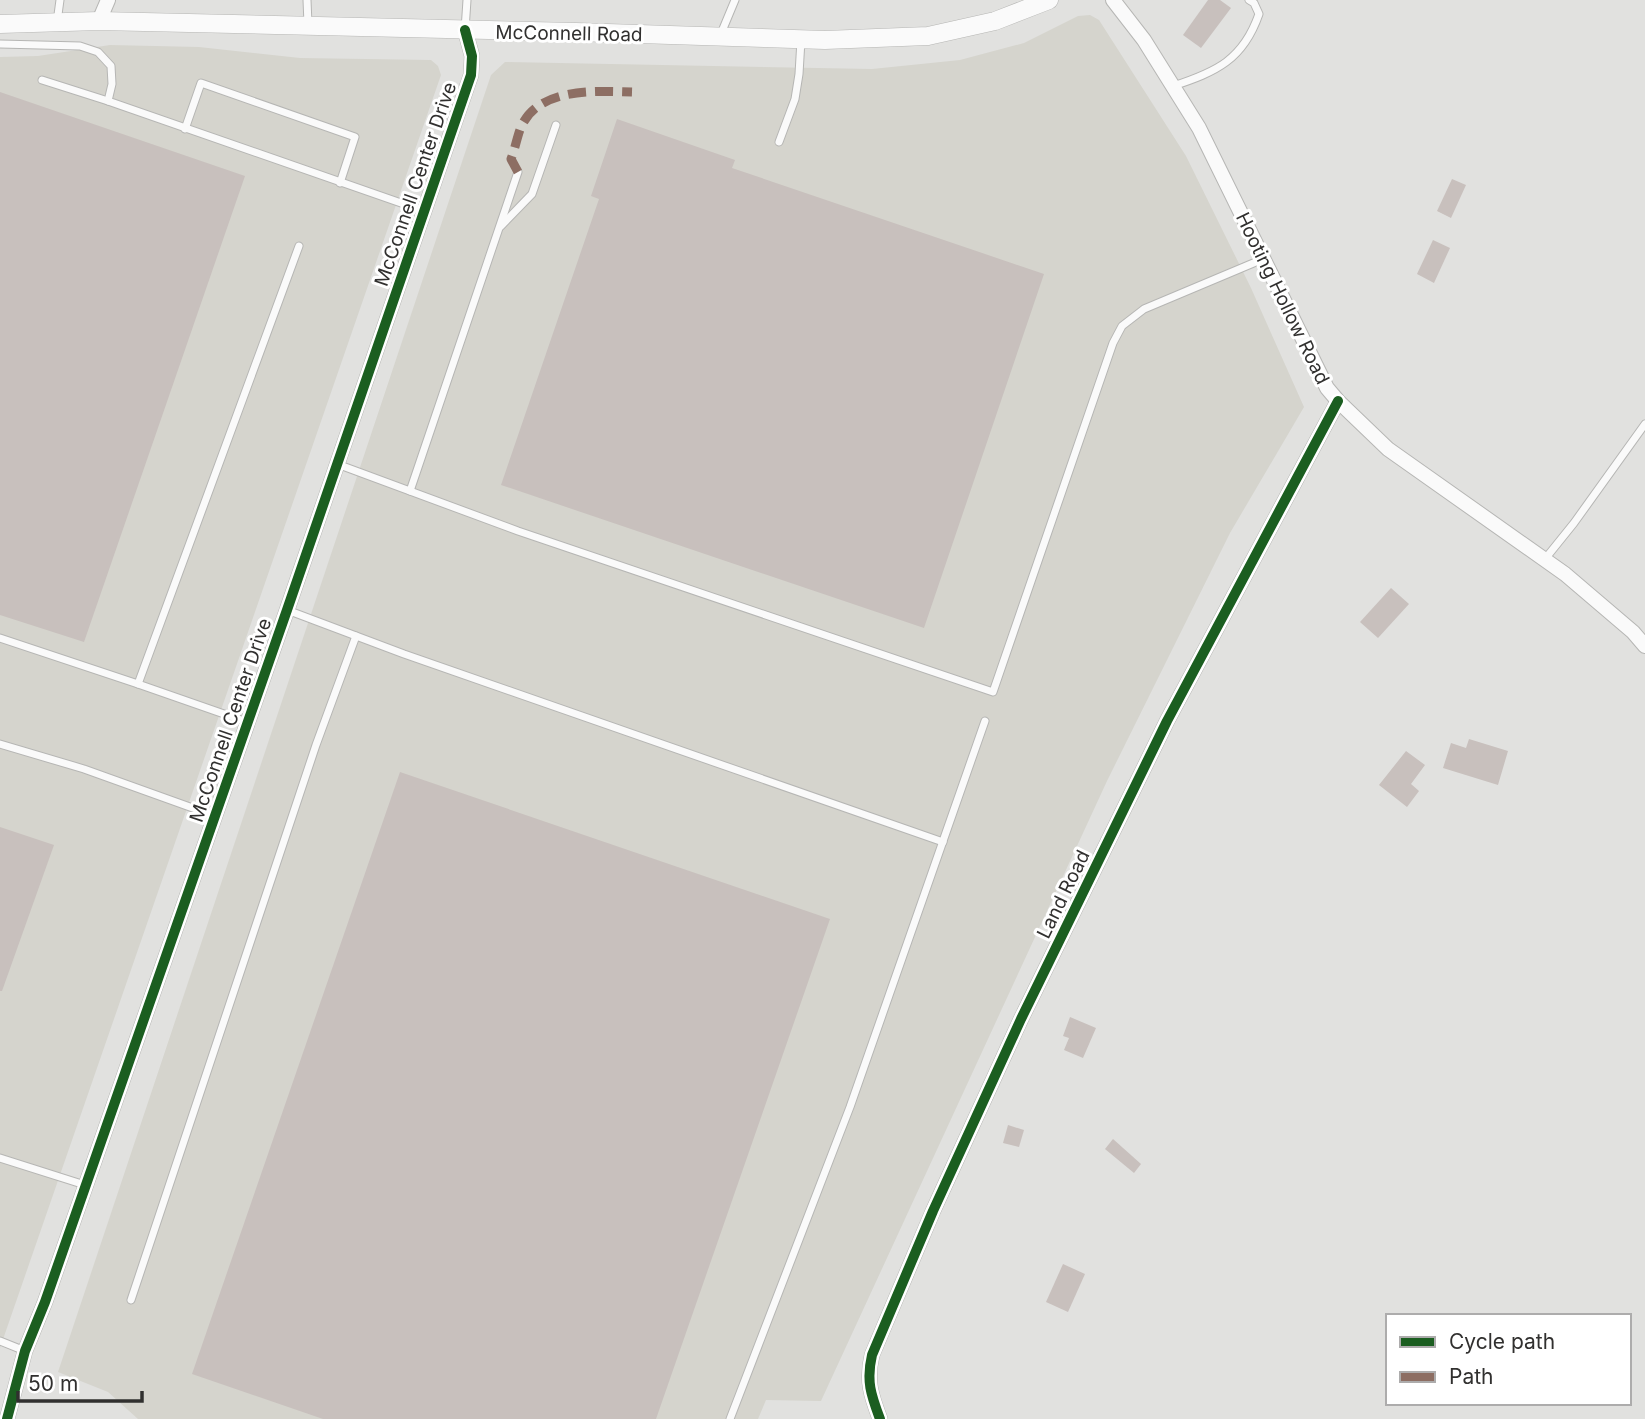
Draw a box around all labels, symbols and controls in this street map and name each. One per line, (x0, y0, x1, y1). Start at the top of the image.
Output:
street label: McConnell Road (495, 21, 643, 46)
street label: McConnell Center Drive (370, 79, 461, 289)
street label: Hooting Hollow Road (1231, 208, 1334, 388)
street label: McConnell Center Drive (185, 615, 276, 825)
street label: Land Road (1032, 846, 1095, 942)
legend (1386, 1314, 1631, 1405)
text: Cycle path (1449, 1329, 1555, 1354)
scale bar (18, 1360, 142, 1404)
text: Path (1449, 1364, 1494, 1389)
text: 50 m (28, 1371, 78, 1396)

